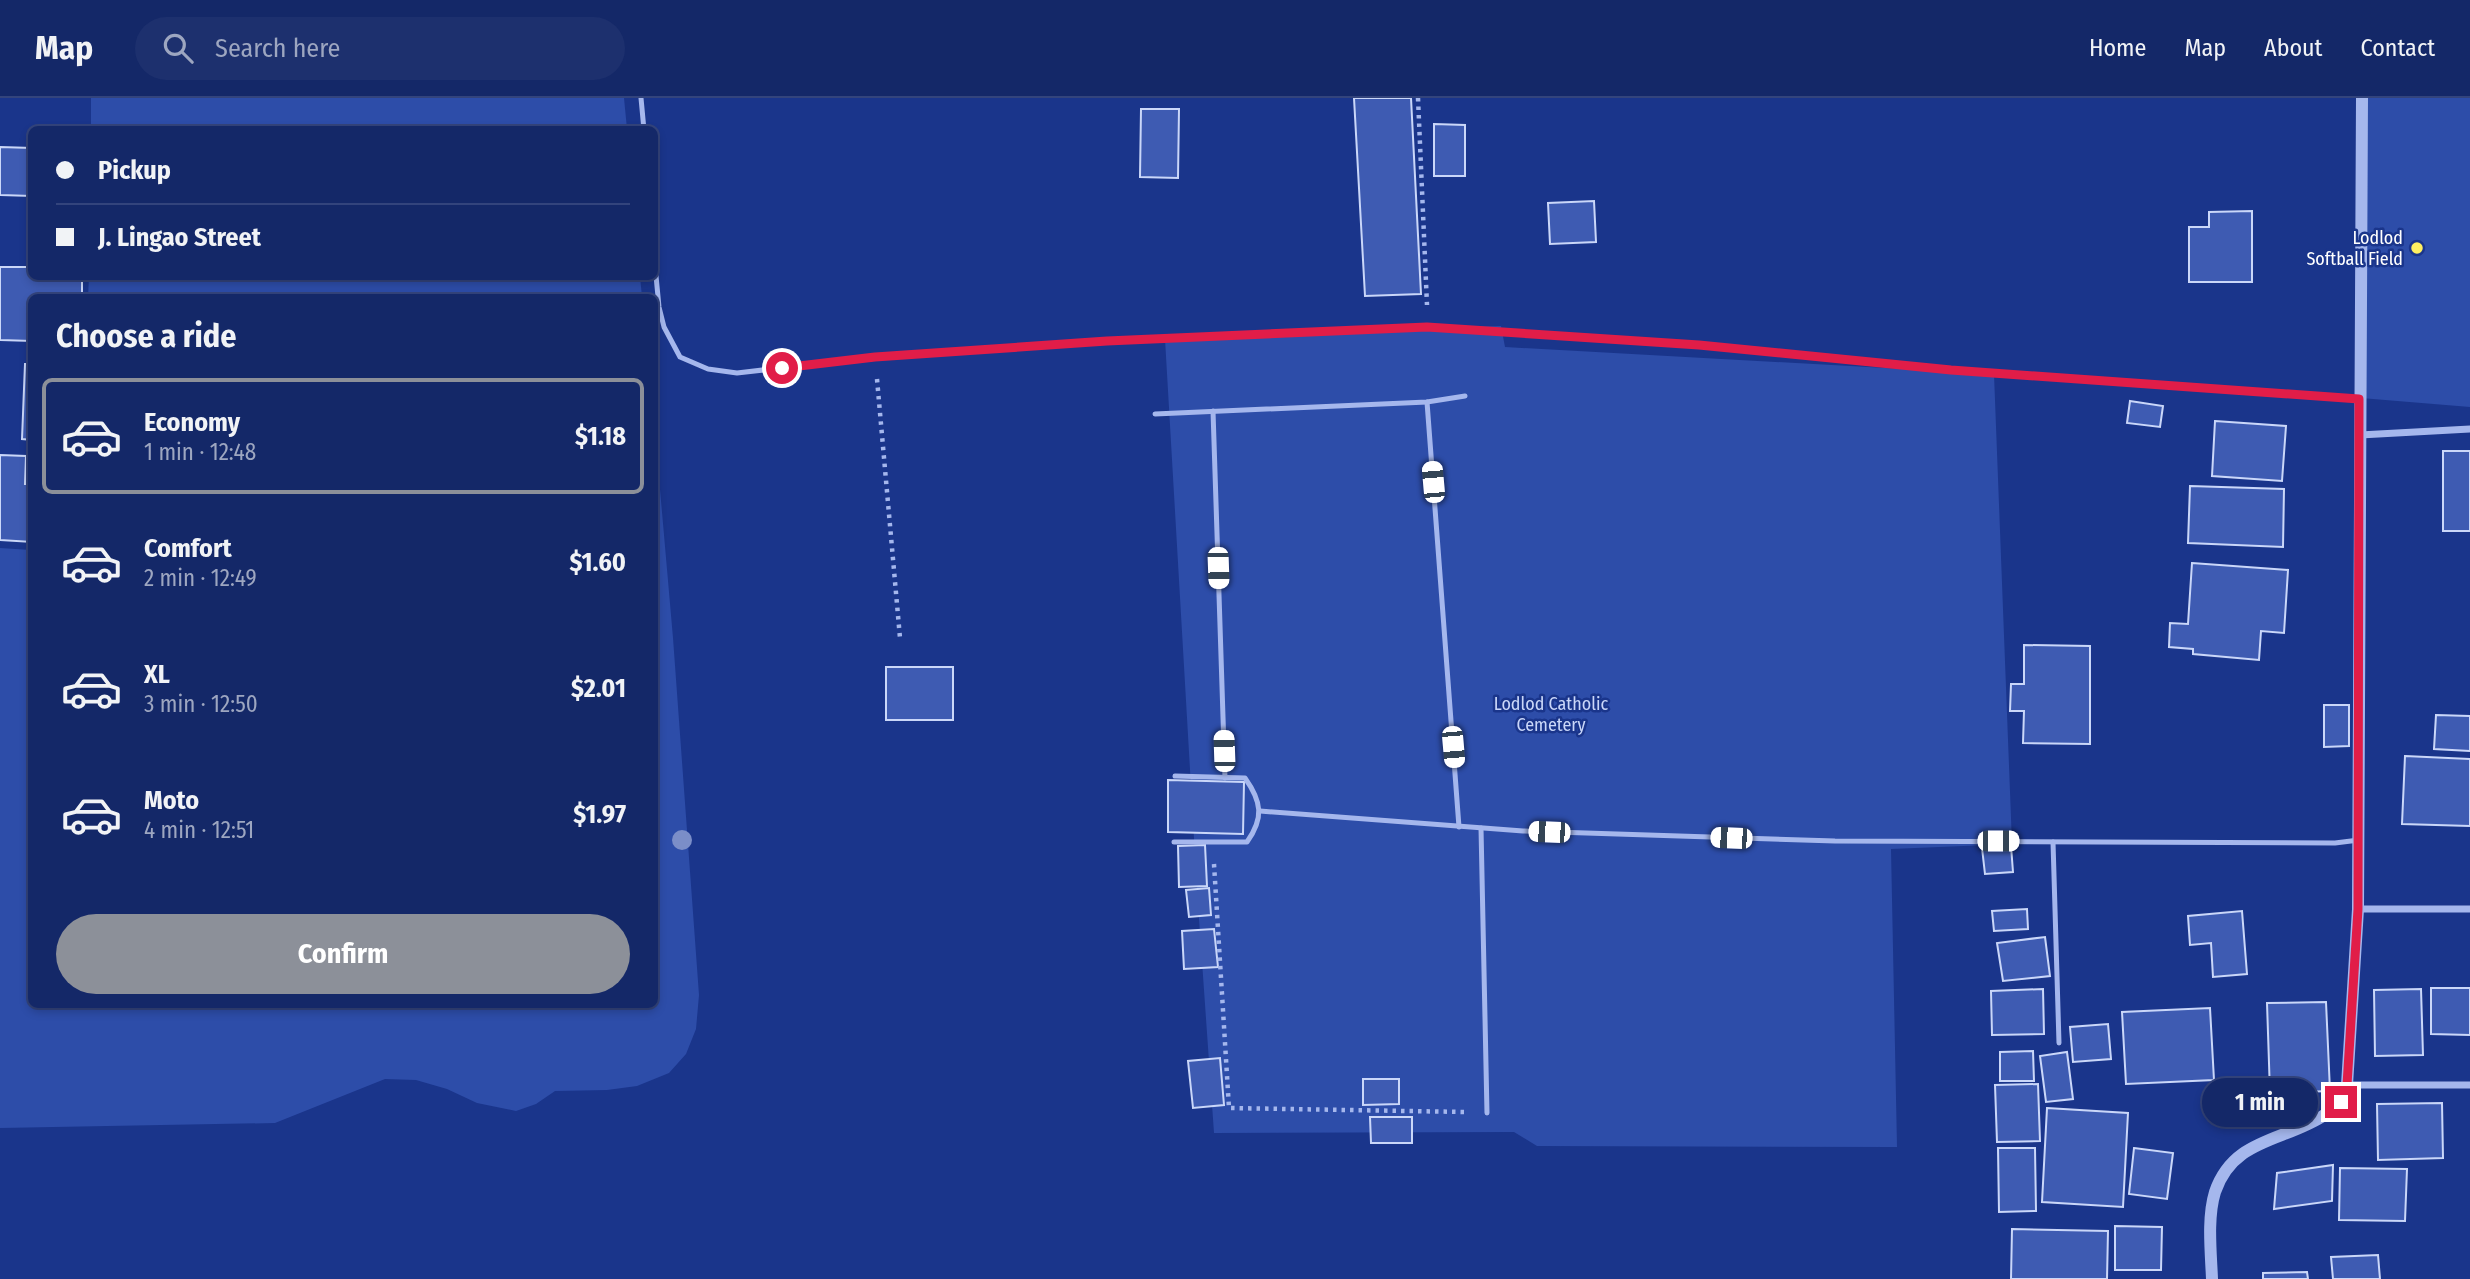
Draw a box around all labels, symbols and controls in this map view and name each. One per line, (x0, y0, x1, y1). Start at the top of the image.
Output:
search box (135, 17, 625, 80)
text: Map (35, 28, 93, 68)
icon: search (159, 29, 197, 67)
text: Search here (215, 33, 340, 64)
text: Home (2089, 34, 2146, 62)
text: Map (2184, 34, 2226, 62)
text: About (2264, 34, 2322, 62)
text: Contact (2360, 34, 2435, 62)
text: Pickup (98, 155, 171, 186)
text: J. Lingao Street (98, 222, 261, 253)
place label: Lodlod Softball Field (2306, 227, 2403, 270)
marker: Lodlod Softball Field (2409, 240, 2425, 256)
text: Choose a ride (56, 317, 237, 355)
route start (766, 352, 798, 384)
icon: car (60, 405, 123, 468)
text: Economy (144, 407, 240, 438)
text: $1.18 (575, 421, 626, 452)
text: 1 min · 12:48 (144, 438, 256, 466)
car (1421, 460, 1446, 504)
icon: car (60, 531, 123, 594)
text: Comfort (144, 533, 232, 564)
text: $1.60 (570, 547, 626, 578)
car (1207, 547, 1230, 589)
text: 2 min · 12:49 (144, 564, 257, 592)
icon: car (60, 657, 123, 720)
text: XL (144, 659, 170, 690)
text: $2.01 (571, 673, 626, 704)
text: 3 min · 12:50 (144, 690, 258, 718)
park label: Lodlod Catholic Cemetery (1494, 693, 1608, 736)
car (1441, 725, 1466, 769)
car (1213, 730, 1236, 772)
icon: car (60, 783, 123, 846)
text: Moto (144, 785, 199, 816)
text: $1.97 (573, 799, 626, 830)
text: 4 min · 12:51 (144, 816, 254, 844)
car (1528, 821, 1571, 843)
car (1710, 827, 1753, 849)
car (1978, 831, 2020, 852)
button: Confirm (56, 914, 630, 994)
callout: 1 min (2201, 1077, 2316, 1126)
route end (2325, 1086, 2357, 1118)
text: 1 min (2235, 1088, 2285, 1116)

